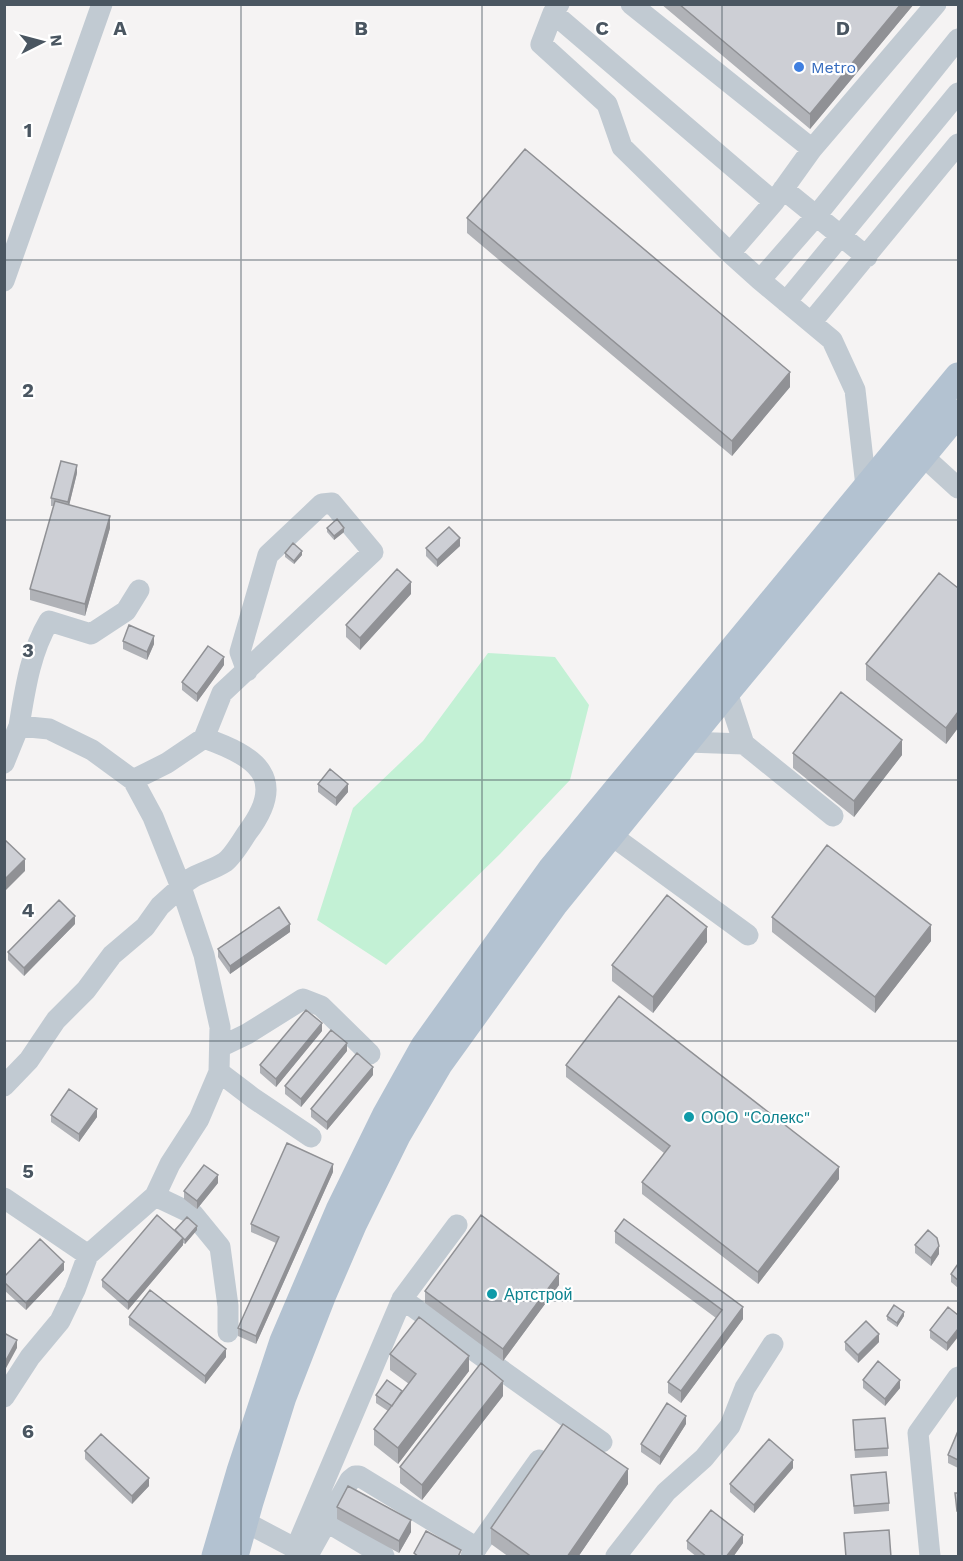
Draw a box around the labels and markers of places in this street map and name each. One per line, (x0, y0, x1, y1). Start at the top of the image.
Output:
place label: Metro (811, 58, 856, 77)
marker: Metro (792, 60, 806, 74)
place label: ООО "Солекс" (701, 1108, 810, 1127)
marker: ООО "Солекс" (682, 1110, 696, 1124)
place label: Артстрой (504, 1285, 572, 1304)
marker: Артстрой (485, 1287, 499, 1301)

